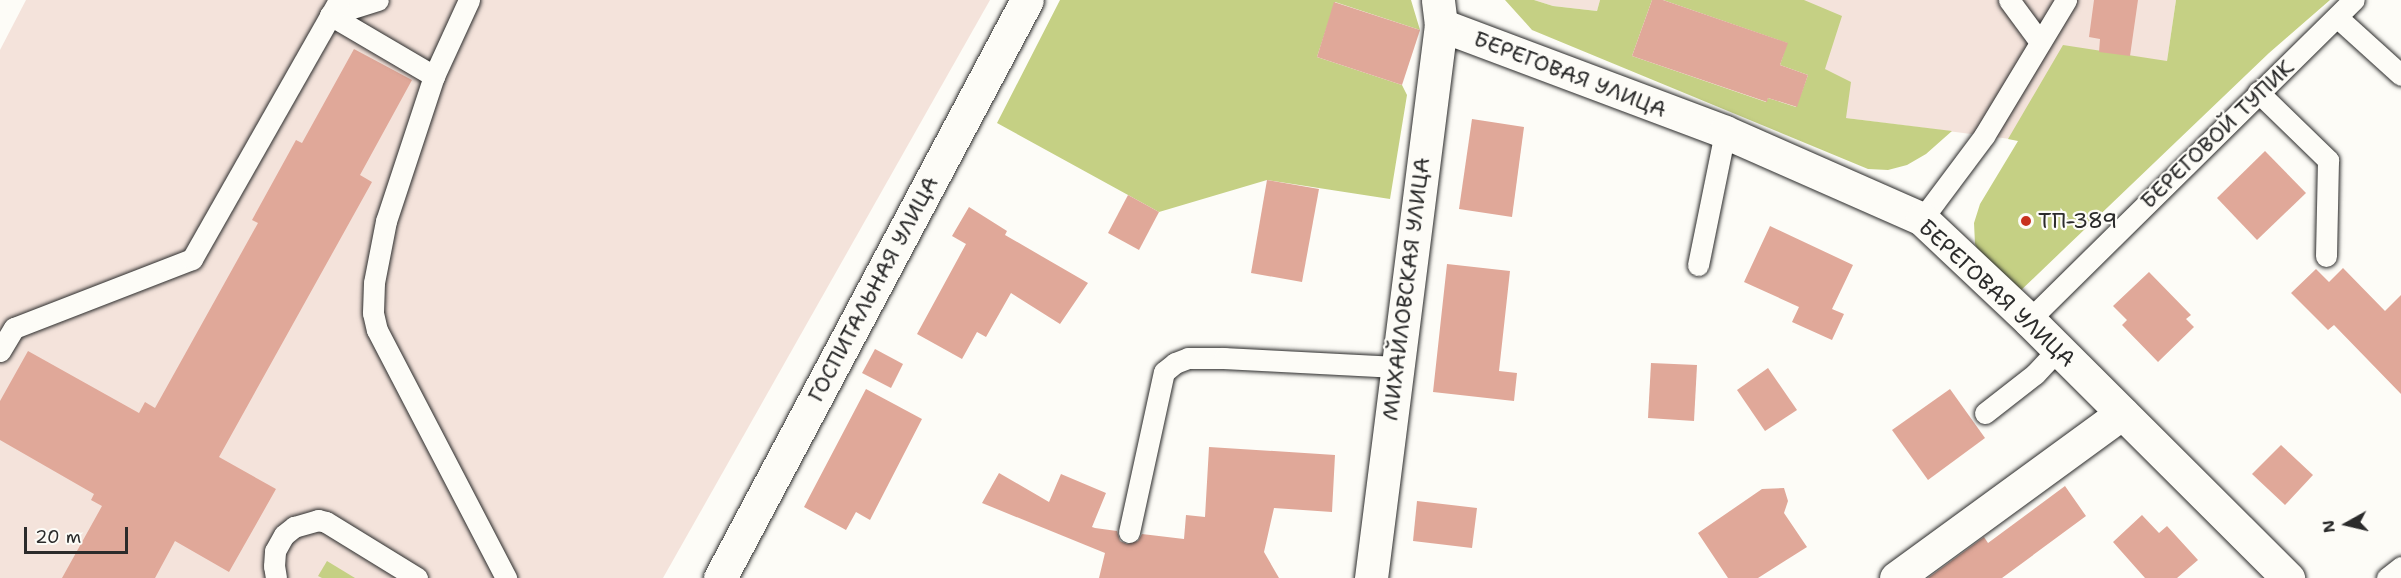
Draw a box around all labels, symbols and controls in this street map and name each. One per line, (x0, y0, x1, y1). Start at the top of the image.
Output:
street label: БЕРЕГОВАЯ УЛИЦА (1470, 25, 1670, 123)
street label: БЕРЕГОВОЙ ТУПИК (2135, 54, 2299, 214)
street label: МИХАЙЛОВСКАЯ УЛИЦА (1377, 156, 1435, 422)
street label: ГОСПИТАЛЬНАЯ УЛИЦА (802, 172, 944, 406)
place label: ТП-389 (2038, 208, 2117, 234)
street label: БЕРЕГОВАЯ УЛИЦА (1913, 214, 2081, 372)
marker: ТП-389 (2019, 214, 2033, 228)
north arrow (2317, 494, 2377, 554)
scale bar (27, 515, 130, 553)
text: N (2317, 519, 2340, 534)
text: 20 m (35, 525, 81, 549)

